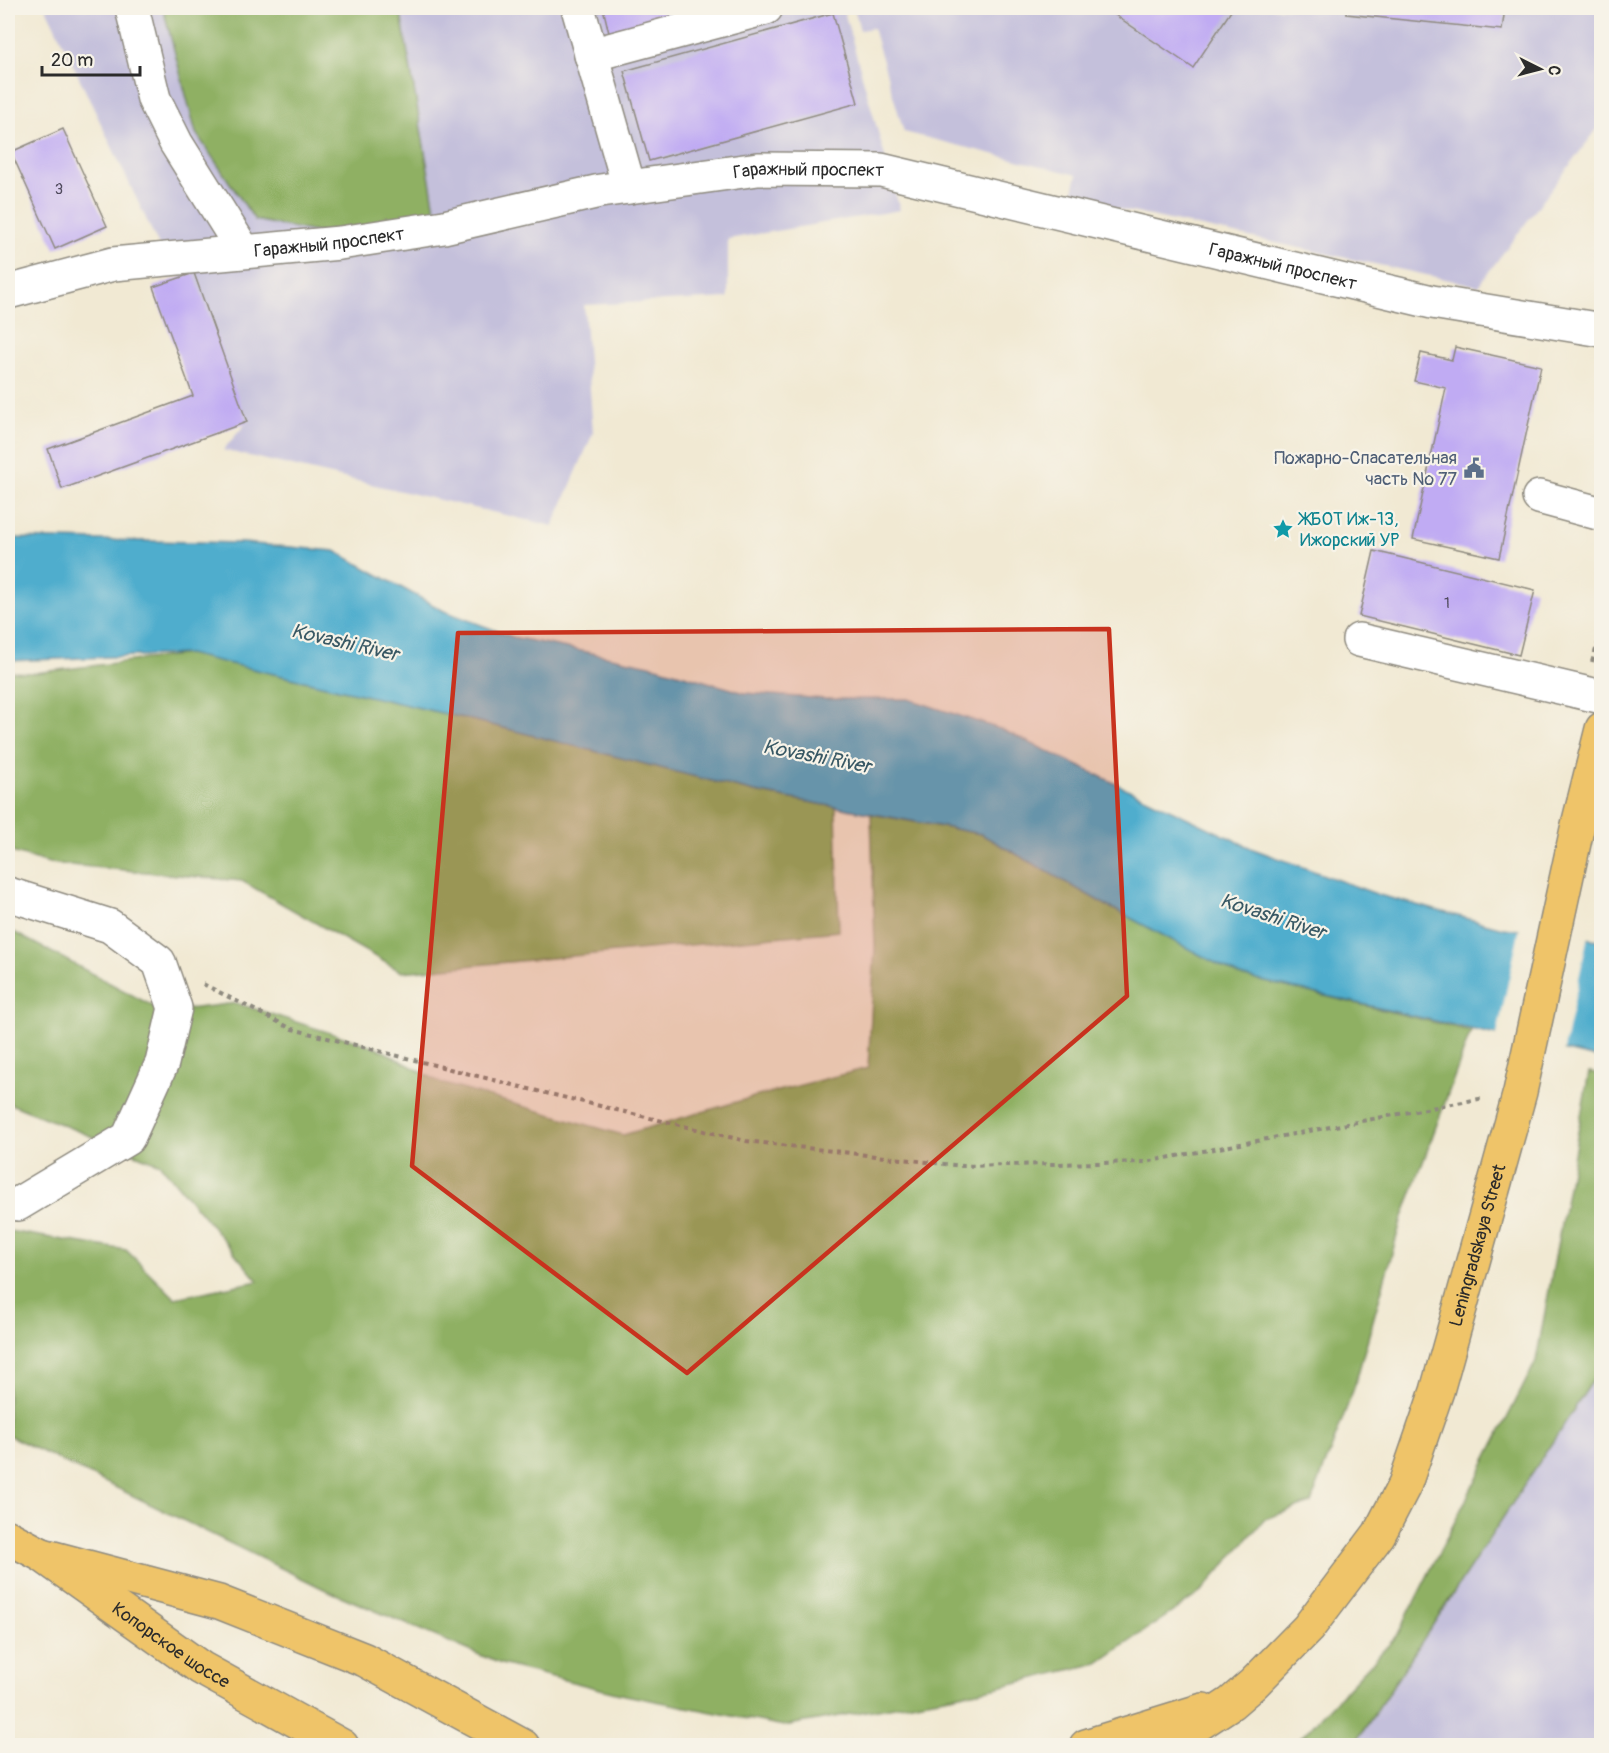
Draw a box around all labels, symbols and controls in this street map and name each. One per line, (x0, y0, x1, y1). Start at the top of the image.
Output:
scale bar (42, 39, 140, 77)
north arrow (1510, 39, 1570, 99)
text: 20 m (51, 49, 93, 72)
text: С (1543, 65, 1564, 77)
street label: Гаражный проспект (732, 158, 884, 184)
house number: 3 (55, 180, 63, 199)
street label: Гаражный проспект (253, 222, 406, 263)
street label: Гаражный проспект (1207, 238, 1359, 296)
place label: Пожарно-Спасательная часть № 77 (1274, 447, 1457, 491)
public building icon: Пожарно-Спасательная часть № 77 (1462, 456, 1486, 480)
place label: ЖБОТ Иж-13, Ижорский УР (1297, 508, 1399, 552)
place icon: ЖБОТ Иж-13, Ижорский УР (1271, 517, 1295, 541)
house number: 1 (1444, 594, 1450, 613)
water label: Kovashi River (289, 618, 404, 668)
water label: Kovashi River (761, 734, 876, 780)
water label: Kovashi River (1217, 888, 1331, 946)
street label: Leningradskaya Street (1444, 1161, 1512, 1329)
street label: Копорское шоссе (107, 1597, 234, 1694)

